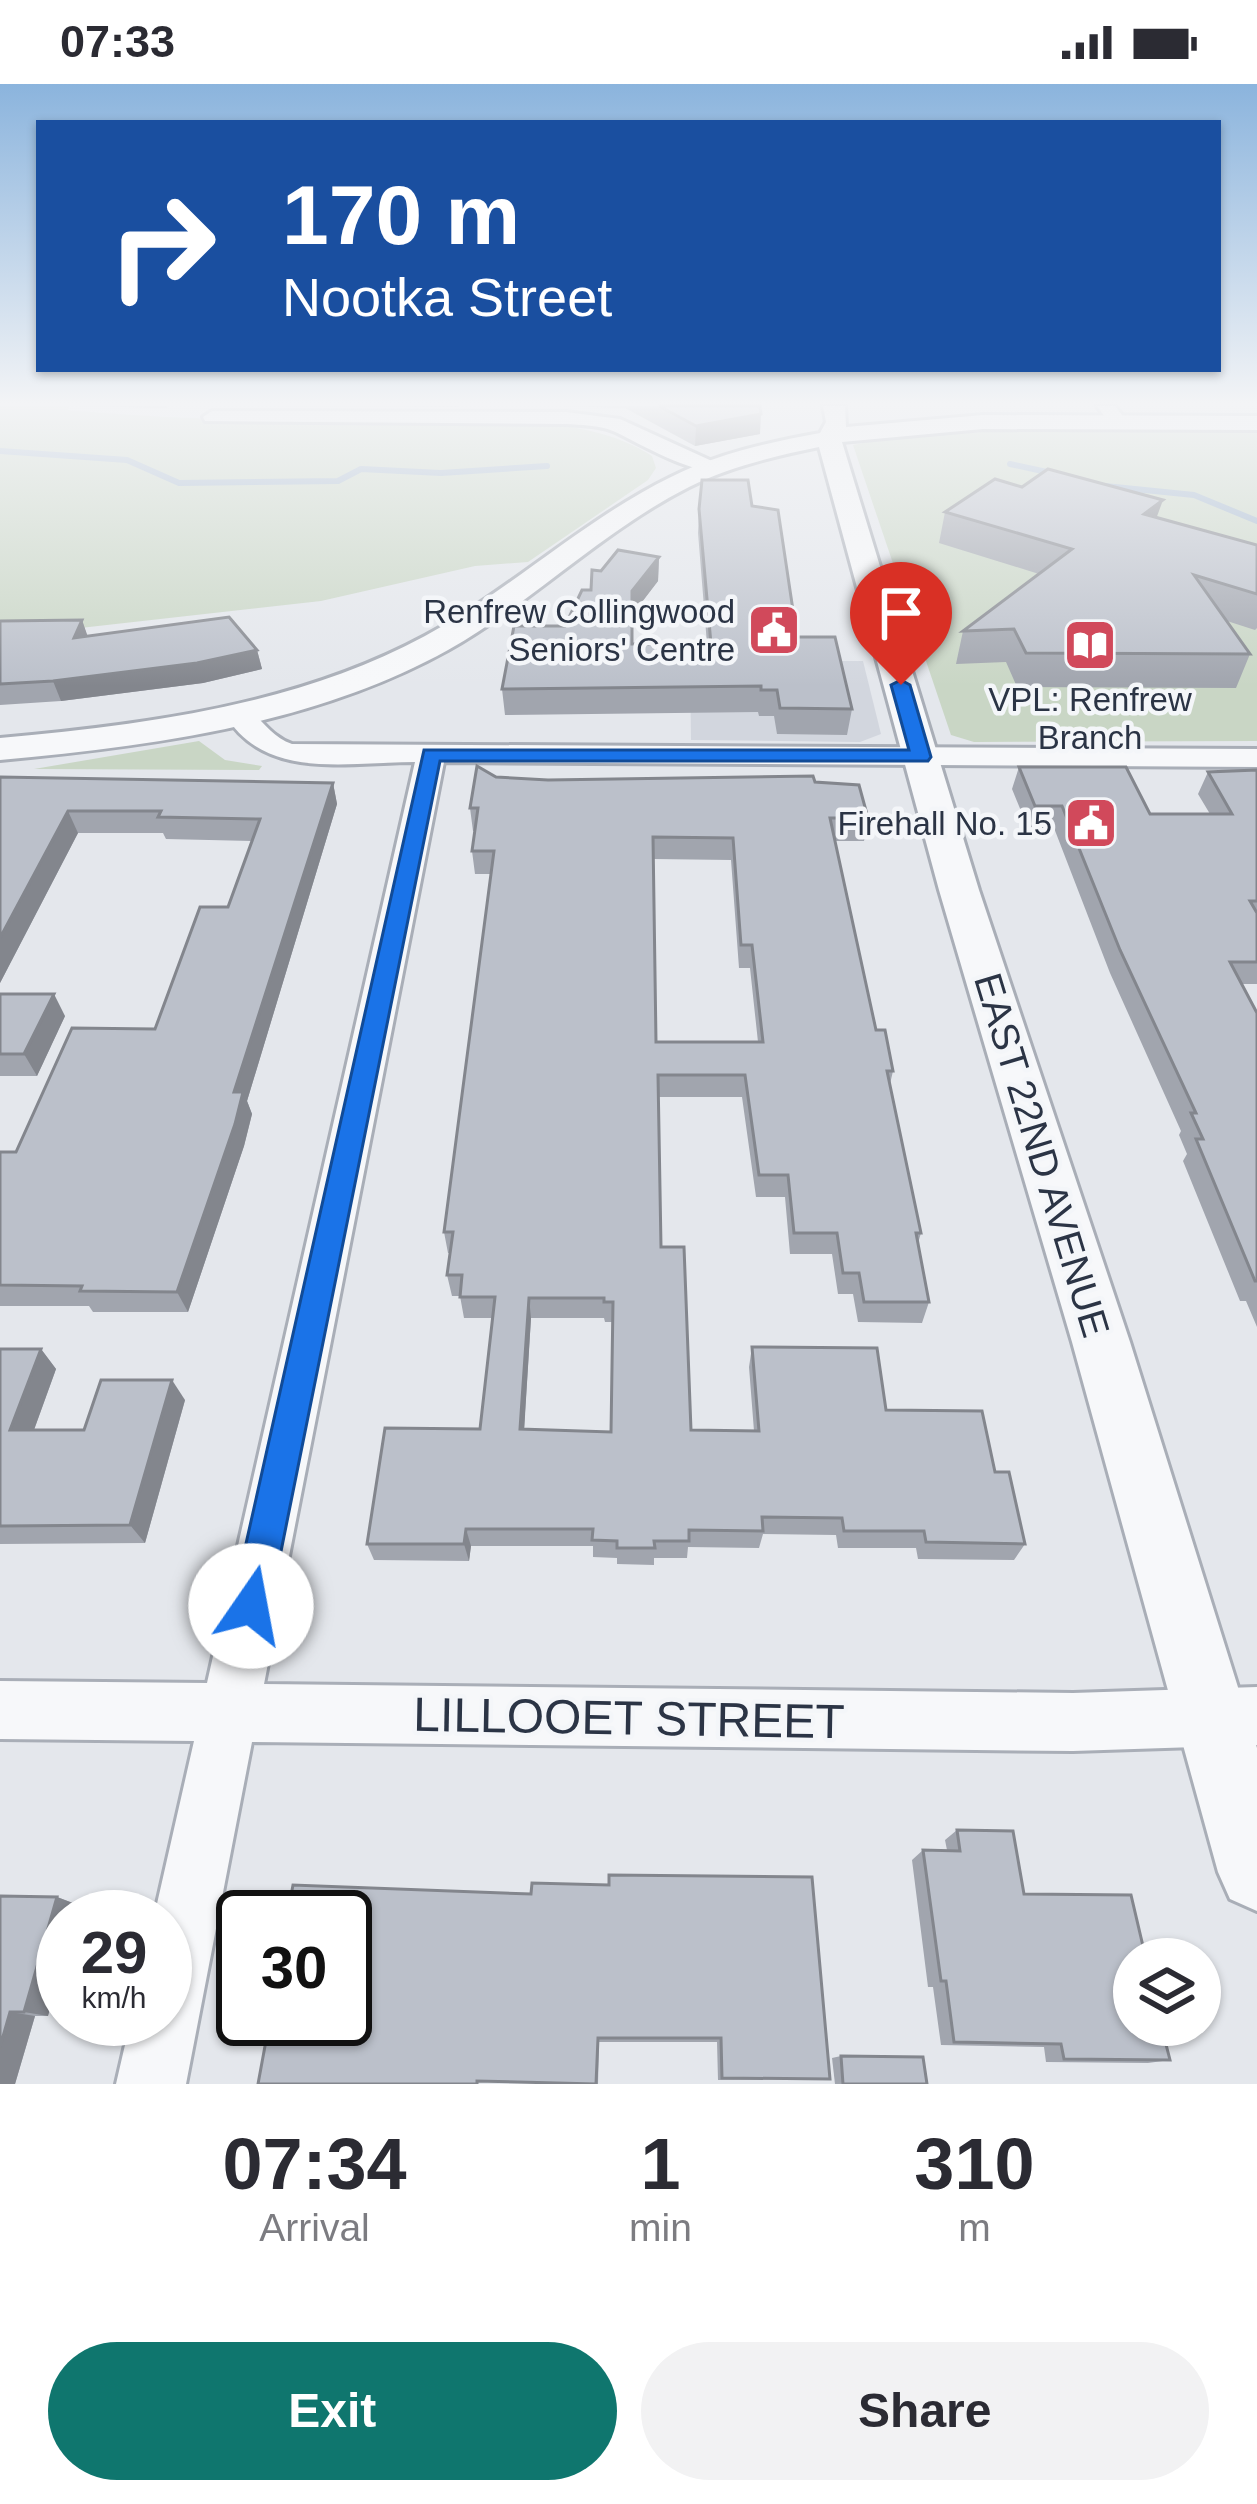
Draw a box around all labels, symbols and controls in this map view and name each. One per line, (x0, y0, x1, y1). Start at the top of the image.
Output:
text: 07:33 (60, 16, 175, 67)
icon: right (84, 168, 240, 324)
text: 170 m (282, 168, 520, 262)
text: Nootka Street (282, 267, 612, 327)
pin (850, 562, 952, 685)
icon: arrive (868, 580, 934, 646)
place label: Renfrew Collingwood Seniors' Centre (423, 593, 735, 668)
public building icon: Renfrew Collingwood Seniors' Centre (746, 602, 802, 658)
library icon: VPL: Renfrew Branch (1062, 617, 1118, 673)
place label: VPL: Renfrew Branch (988, 681, 1192, 756)
public building icon: Firehall No. 15 (1063, 795, 1119, 851)
place label: Firehall No. 15 (837, 805, 1052, 842)
street label: EAST 22ND AVENUE (966, 968, 1118, 1342)
position arrow (188, 1543, 314, 1669)
street label: LILLOOET STREET (413, 1688, 845, 1748)
speed limit sign: 30 (216, 1890, 372, 2046)
text: 29 (81, 1919, 147, 1986)
map controls (1113, 1938, 1221, 2046)
button: layers (1113, 1938, 1221, 2046)
text: km/h (81, 1981, 147, 2014)
text: 07:34 (222, 2124, 407, 2204)
text: 1 (640, 2124, 681, 2204)
text: 310 (914, 2124, 1035, 2204)
text: Arrival (259, 2206, 370, 2249)
text: min (629, 2206, 692, 2249)
text: m (958, 2206, 991, 2249)
button: Exit (48, 2342, 617, 2480)
button: Share (641, 2342, 1209, 2480)

